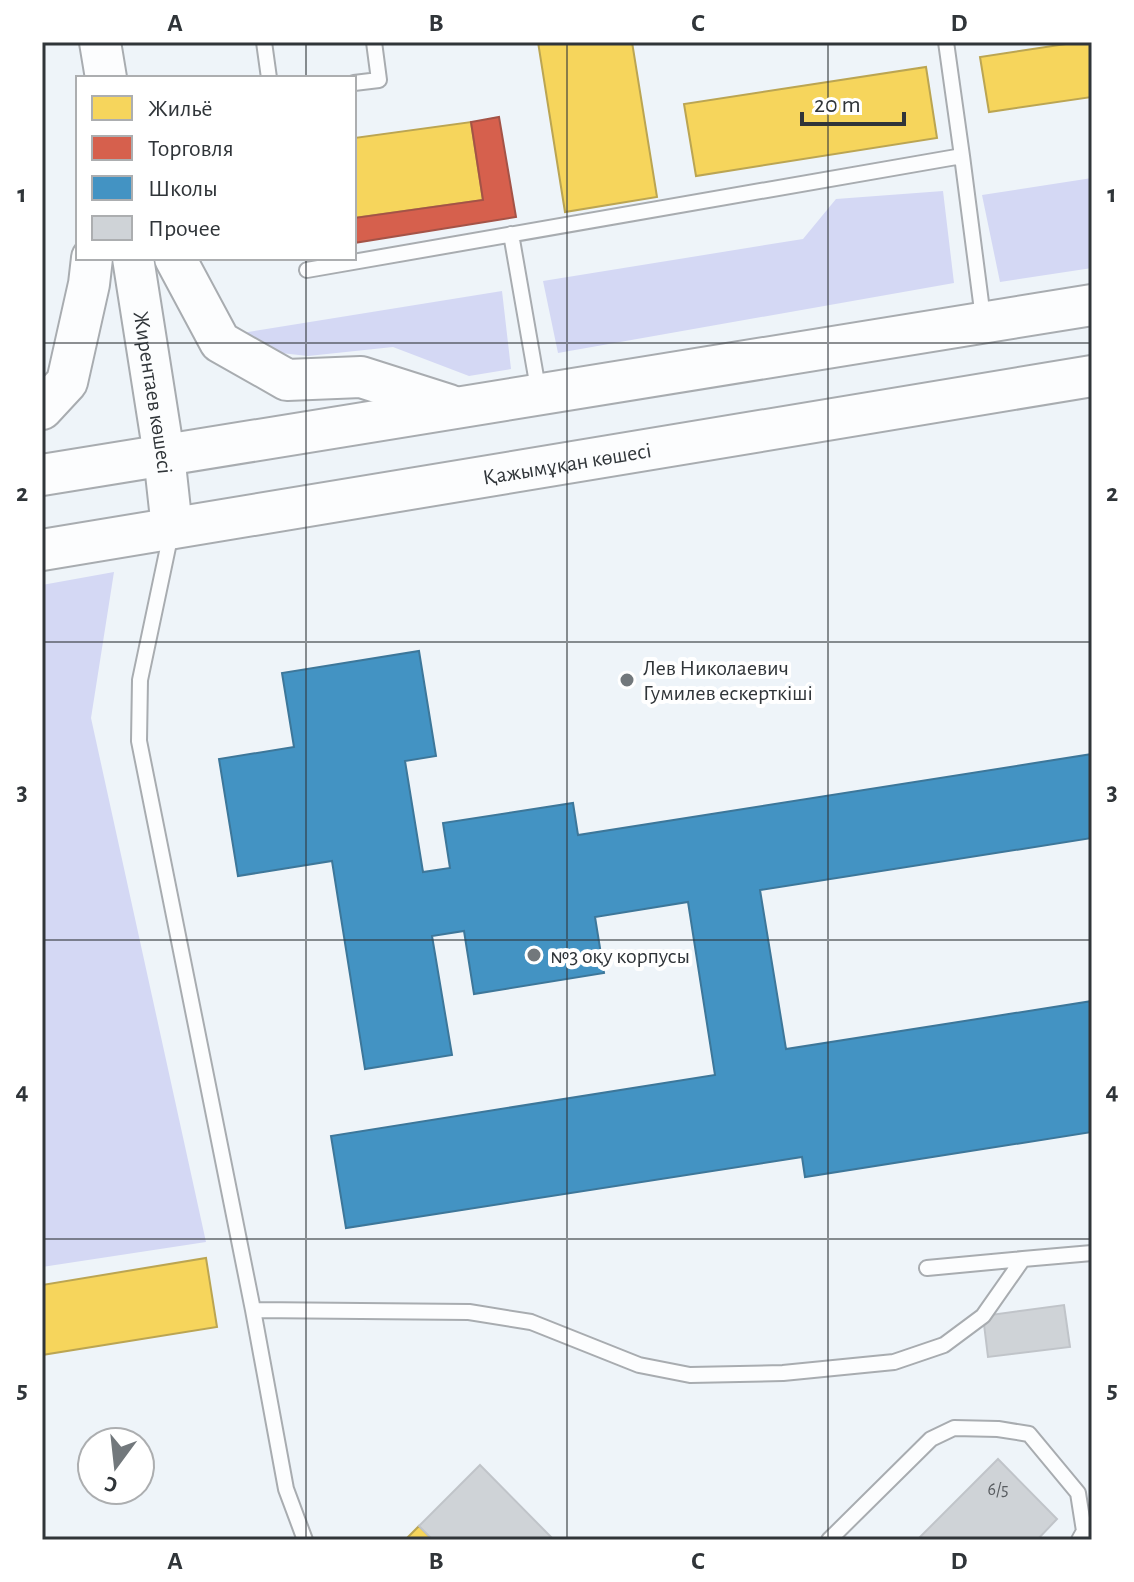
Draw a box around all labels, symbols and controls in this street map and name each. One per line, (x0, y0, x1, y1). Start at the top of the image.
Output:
text: A (167, 10, 183, 36)
text: B (428, 10, 444, 36)
text: C (691, 10, 705, 36)
text: D (950, 10, 968, 36)
legend (76, 76, 356, 260)
scale bar (802, 76, 904, 126)
text: 20 m (814, 93, 861, 117)
text: Жильё (148, 97, 213, 121)
text: Торговля (148, 137, 234, 161)
text: Школы (148, 177, 218, 201)
text: 1 (17, 181, 27, 207)
text: 1 (1107, 181, 1117, 207)
text: Прочее (148, 217, 221, 241)
street label: Жирентаев көшесі (129, 310, 176, 475)
street label: Қажымұқан көшесі (481, 439, 653, 489)
text: 2 (16, 480, 28, 506)
text: 2 (1106, 480, 1118, 506)
place label: Лев Николаевич Гумилев ескерткіші (643, 657, 813, 704)
marker: Лев Николаевич Гумилев ескерткіші (618, 671, 636, 689)
text: 3 (16, 779, 28, 805)
text: 3 (1106, 779, 1118, 805)
place label: №3 оқу корпусы (550, 945, 690, 967)
marker: №3 оқу корпусы (525, 946, 543, 964)
text: 4 (15, 1078, 29, 1104)
text: 4 (1105, 1078, 1119, 1104)
text: 5 (16, 1377, 28, 1403)
text: 5 (1106, 1377, 1118, 1403)
north arrow (76, 1426, 156, 1506)
text: С (102, 1472, 120, 1497)
house number: 6/5 (987, 1481, 1009, 1499)
text: A (167, 1548, 183, 1574)
text: B (428, 1548, 444, 1574)
text: C (691, 1548, 705, 1574)
text: D (950, 1548, 968, 1574)

